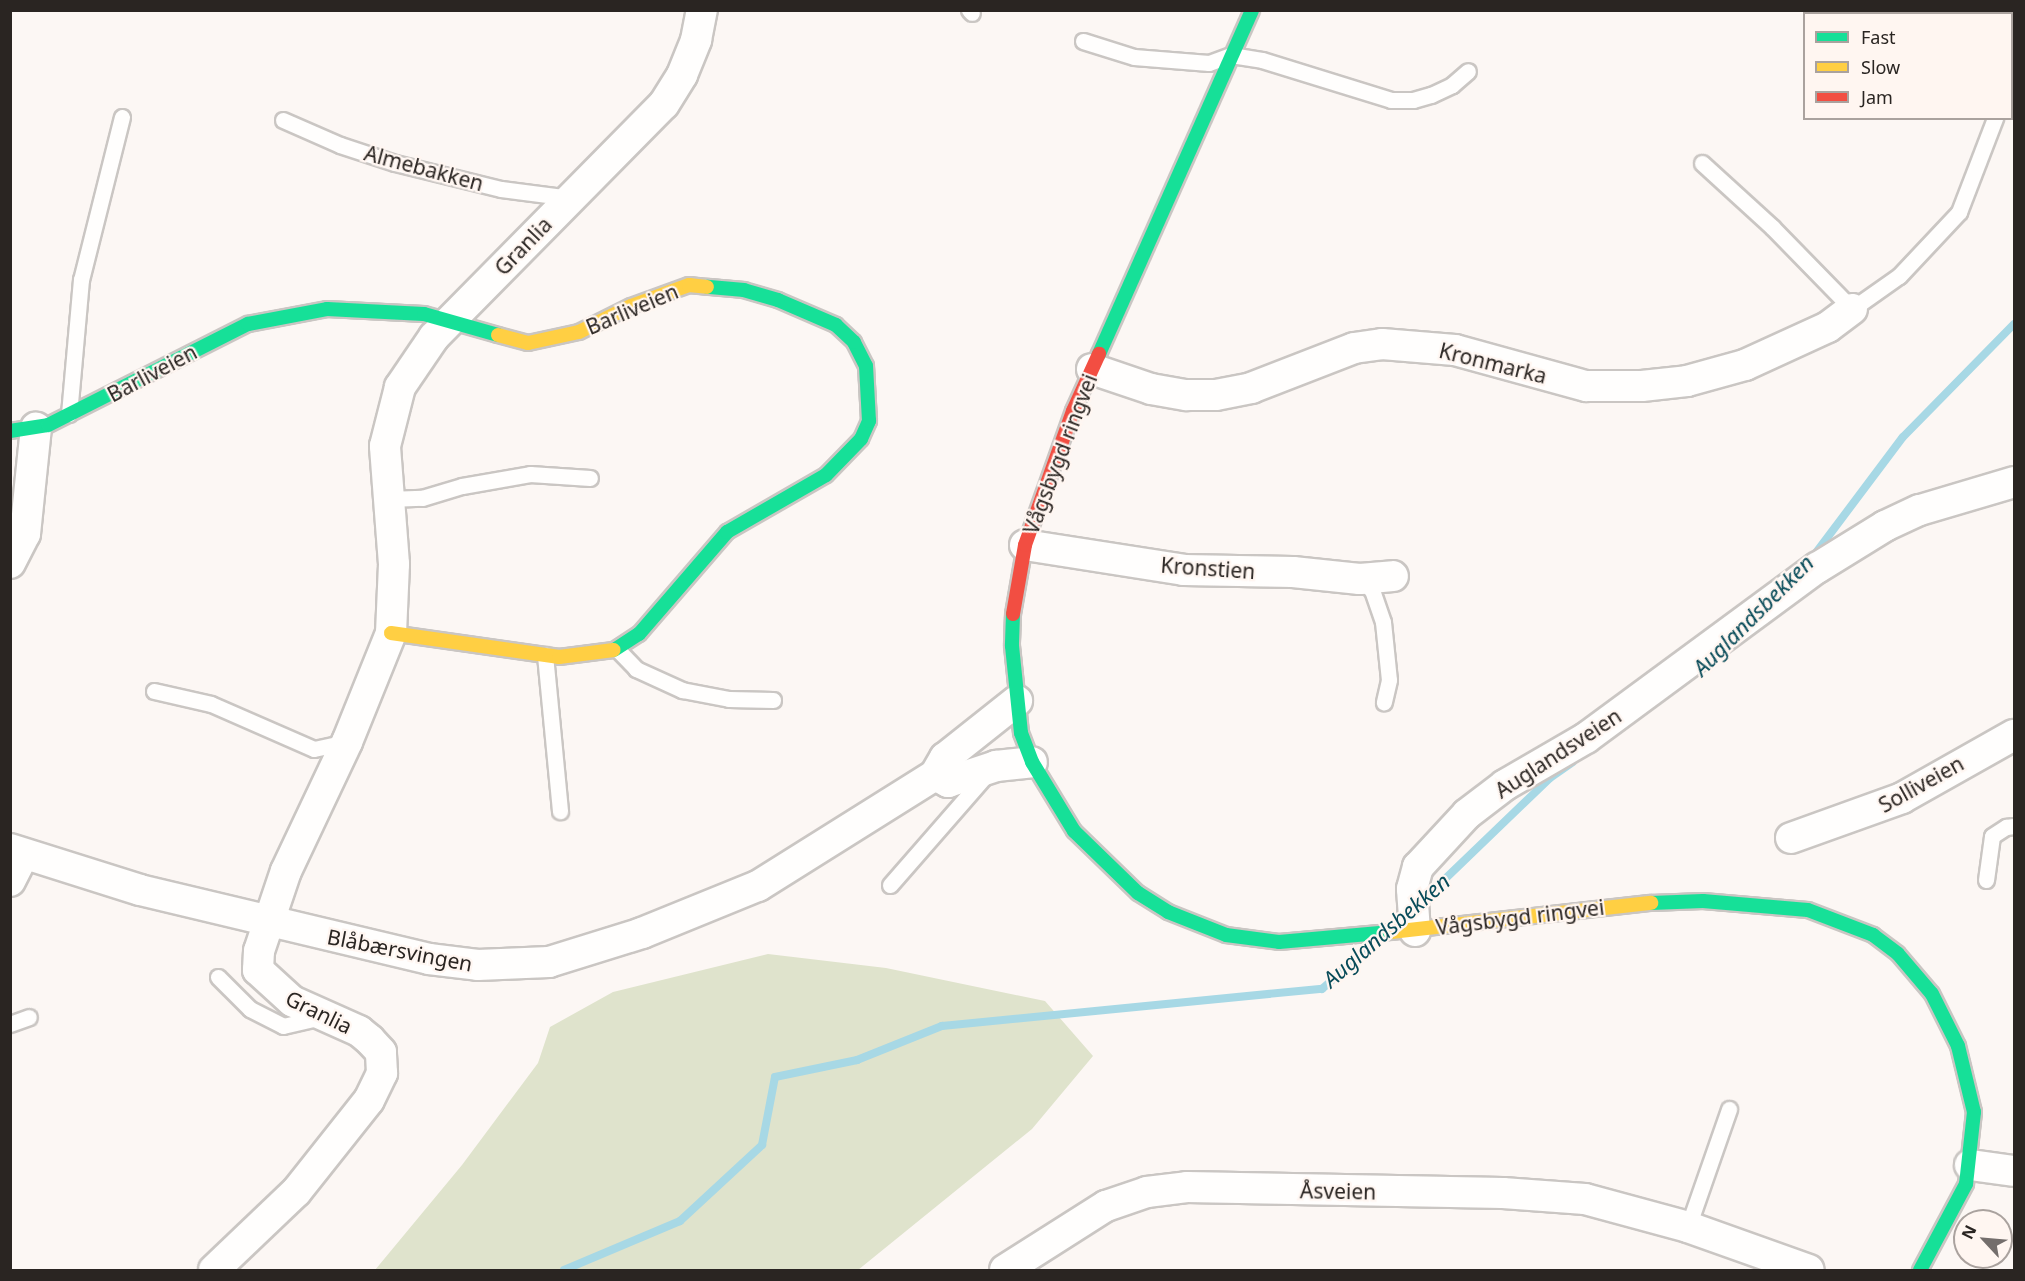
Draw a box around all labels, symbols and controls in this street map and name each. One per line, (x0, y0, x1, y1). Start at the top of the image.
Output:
legend (1803, 12, 2013, 120)
text: Fast (1861, 25, 1896, 49)
text: Slow (1861, 55, 1900, 79)
text: Jam (1861, 85, 1893, 109)
street label: Almebakken (362, 140, 486, 196)
street label: Granlia (489, 212, 557, 280)
street label: Barliveien (582, 278, 682, 340)
street label: Kronmarka (1437, 337, 1549, 389)
street label: Barliveien (103, 339, 201, 407)
street label: Vågsbygd ringvei (1018, 370, 1102, 538)
water label: Auglandsbekken (1687, 549, 1819, 681)
street label: Kronstien (1160, 552, 1256, 584)
street label: Auglandsveien (1490, 703, 1626, 803)
street label: Solliveien (1874, 750, 1968, 818)
water label: Auglandsbekken (1317, 868, 1455, 992)
street label: Vågsbygd ringvei (1434, 894, 1606, 940)
street label: Blåbærsvingen (325, 924, 475, 976)
street label: Granlia (282, 985, 356, 1039)
street label: Åsveien (1300, 1178, 1376, 1204)
north arrow (1953, 1209, 2013, 1269)
text: N (1956, 1221, 1981, 1243)

